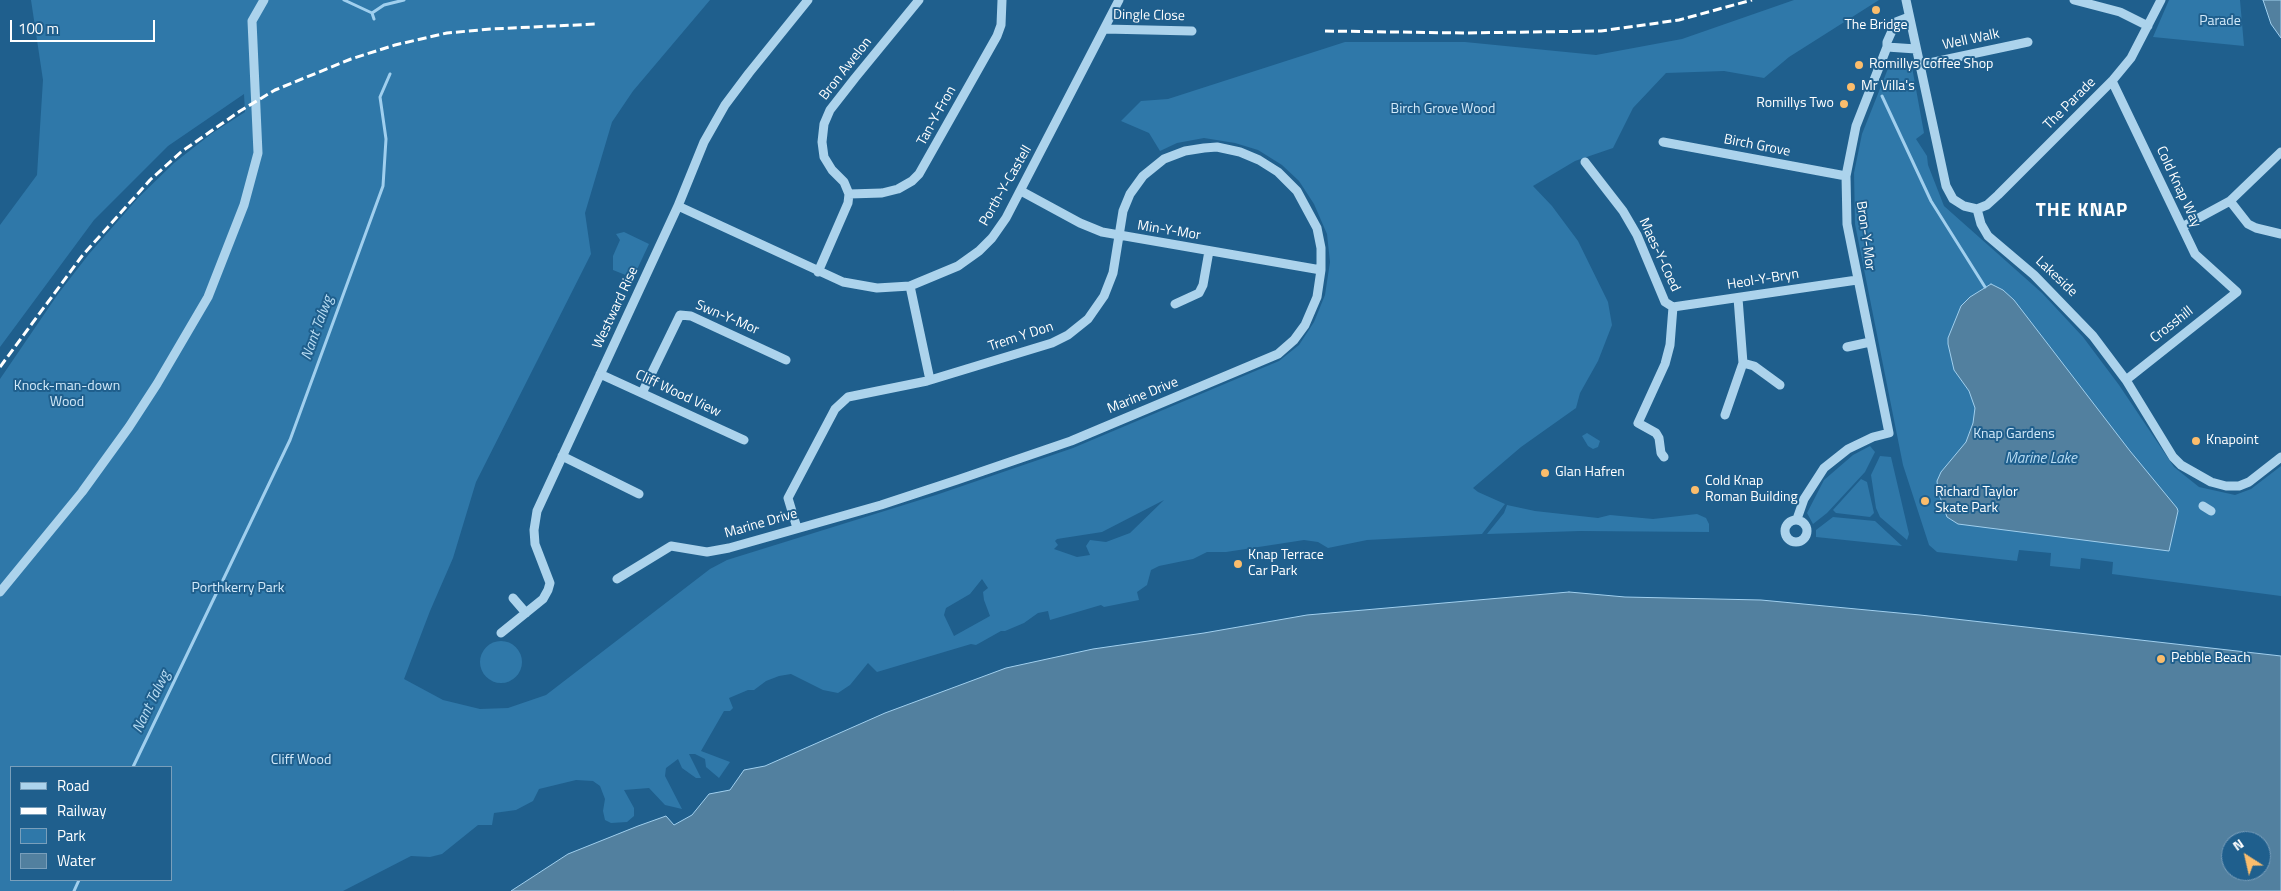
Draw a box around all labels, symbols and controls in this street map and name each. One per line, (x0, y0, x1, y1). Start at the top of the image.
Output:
marker: The Bridge (1870, 4, 1882, 16)
street label: Dingle Close (1113, 7, 1185, 25)
scale bar (12, 10, 158, 42)
park label: Parade (2199, 14, 2241, 30)
text: 100 m (18, 17, 59, 40)
place label: The Bridge (1844, 18, 1908, 34)
street label: Well Walk (1941, 26, 2001, 54)
street label: Bron Awelon (816, 34, 876, 104)
place label: Romillys Coffee Shop (1869, 57, 1993, 73)
marker: Romillys Coffee Shop (1853, 59, 1865, 71)
street label: The Parade (2041, 75, 2099, 133)
place label: Mr Villa's (1861, 79, 1915, 95)
marker: Mr Villa's (1845, 81, 1857, 93)
street label: Tan-Y-Fron (914, 83, 960, 149)
place label: Romillys Two (1756, 96, 1834, 112)
marker: Romillys Two (1838, 98, 1850, 110)
park label: Birch Grove Wood (1391, 102, 1495, 118)
street label: Birch Grove (1722, 131, 1792, 161)
street label: Porth-Y-Castell (976, 143, 1036, 229)
street label: Cold Knap Way (2152, 144, 2204, 230)
street label: Bron-Y-Mor (1852, 200, 1878, 272)
district label: THE KNAP (2035, 200, 2129, 222)
street label: Maes-Y-Coed (1635, 215, 1683, 295)
street label: Min-Y-Mor (1136, 218, 1202, 244)
street label: Lakeside (2031, 253, 2081, 301)
street label: Westward Rise (590, 264, 642, 352)
street label: Heol-Y-Bryn (1726, 266, 1800, 294)
water label: Nant Talwg (298, 294, 338, 362)
street label: Swn-Y-Mor (693, 297, 761, 339)
street label: Crosshill (2147, 303, 2197, 347)
street label: Trem Y Don (986, 319, 1056, 355)
street label: Cliff Wood View (633, 367, 723, 421)
street label: Marine Drive (1105, 374, 1181, 418)
park label: Knock-man-down Wood (14, 379, 120, 412)
park label: Knap Gardens (1973, 427, 2055, 443)
place label: Knapoint (2206, 433, 2259, 449)
marker: Knapoint (2190, 435, 2202, 447)
water label: Marine Lake (2005, 450, 2077, 468)
place label: Glan Hafren (1555, 465, 1625, 481)
marker: Glan Hafren (1539, 467, 1551, 479)
place label: Cold Knap Roman Building (1705, 474, 1798, 507)
marker: Cold Knap Roman Building (1689, 484, 1701, 496)
place label: Richard Taylor Skate Park (1935, 485, 2018, 518)
marker: Richard Taylor Skate Park (1919, 495, 1931, 507)
street label: Marine Drive (723, 506, 799, 542)
place label: Knap Terrace Car Park (1248, 548, 1324, 580)
marker: Knap Terrace Car Park (1232, 558, 1244, 570)
park label: Porthkerry Park (192, 581, 284, 597)
place label: Pebble Beach (2171, 651, 2251, 667)
marker: Pebble Beach (2155, 653, 2167, 665)
water label: Nant Talwg (129, 668, 175, 736)
park label: Cliff Wood (271, 753, 331, 769)
legend (10, 766, 172, 881)
text: Road (57, 774, 89, 797)
text: Railway (57, 799, 107, 822)
text: Park (57, 824, 86, 847)
north arrow (2221, 831, 2271, 881)
text: N (2228, 833, 2248, 856)
text: Water (57, 849, 96, 872)

